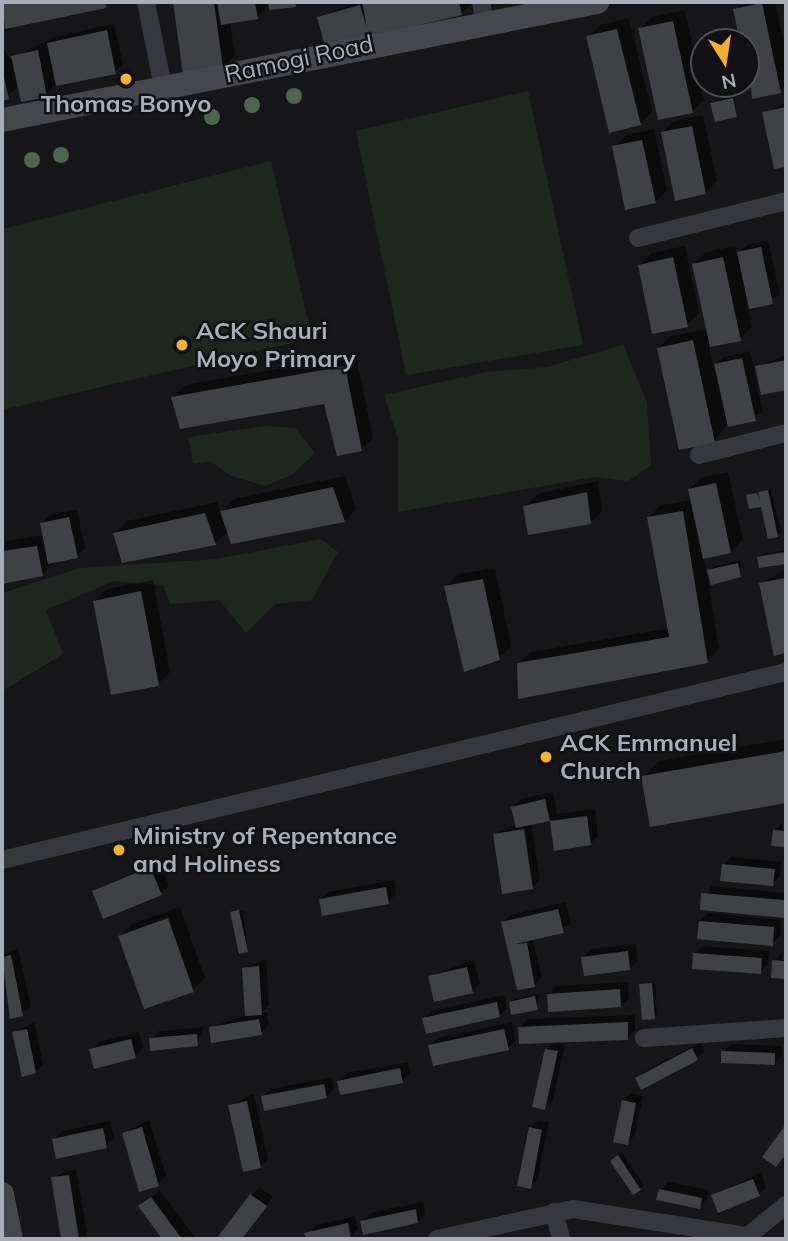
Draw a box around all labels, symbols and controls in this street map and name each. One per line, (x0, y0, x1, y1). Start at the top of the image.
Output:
north arrow (690, 28, 760, 98)
street label: Ramogi Road (222, 29, 376, 89)
text: N (719, 68, 738, 95)
marker: Thomas Bonyo (118, 71, 134, 87)
place label: Thomas Bonyo (41, 90, 211, 118)
place label: ACK Shauri Moyo Primary (196, 317, 356, 373)
marker: ACK Shauri Moyo Primary (174, 337, 190, 353)
place label: ACK Emmanuel Church (560, 729, 737, 785)
marker: ACK Emmanuel Church (538, 749, 554, 765)
place label: Ministry of Repentance and Holiness (133, 822, 397, 878)
marker: Ministry of Repentance and Holiness (111, 842, 127, 858)

